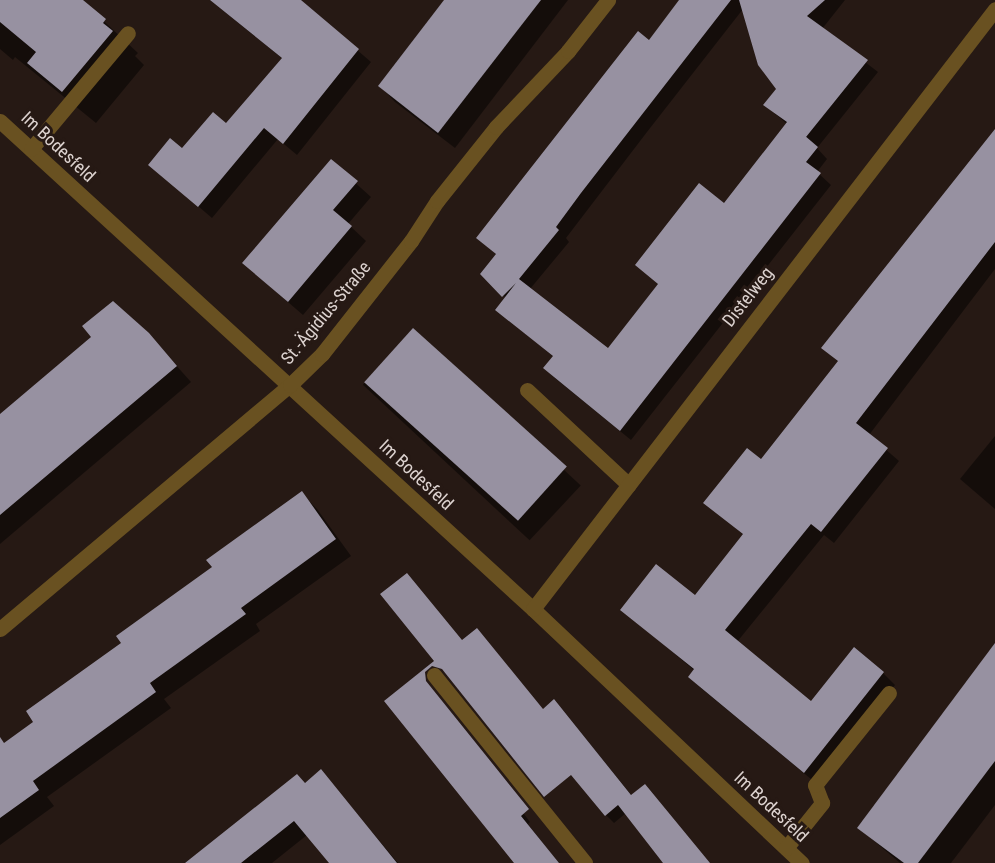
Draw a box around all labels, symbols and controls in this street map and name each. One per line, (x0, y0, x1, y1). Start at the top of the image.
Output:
street label: Im Bodesfeld (16, 107, 100, 187)
street label: St.-Ägidius-Straße (277, 257, 375, 369)
street label: Distelweg (718, 263, 778, 331)
street label: Im Bodesfeld (374, 435, 458, 515)
street label: Im Bodesfeld (729, 767, 813, 847)

